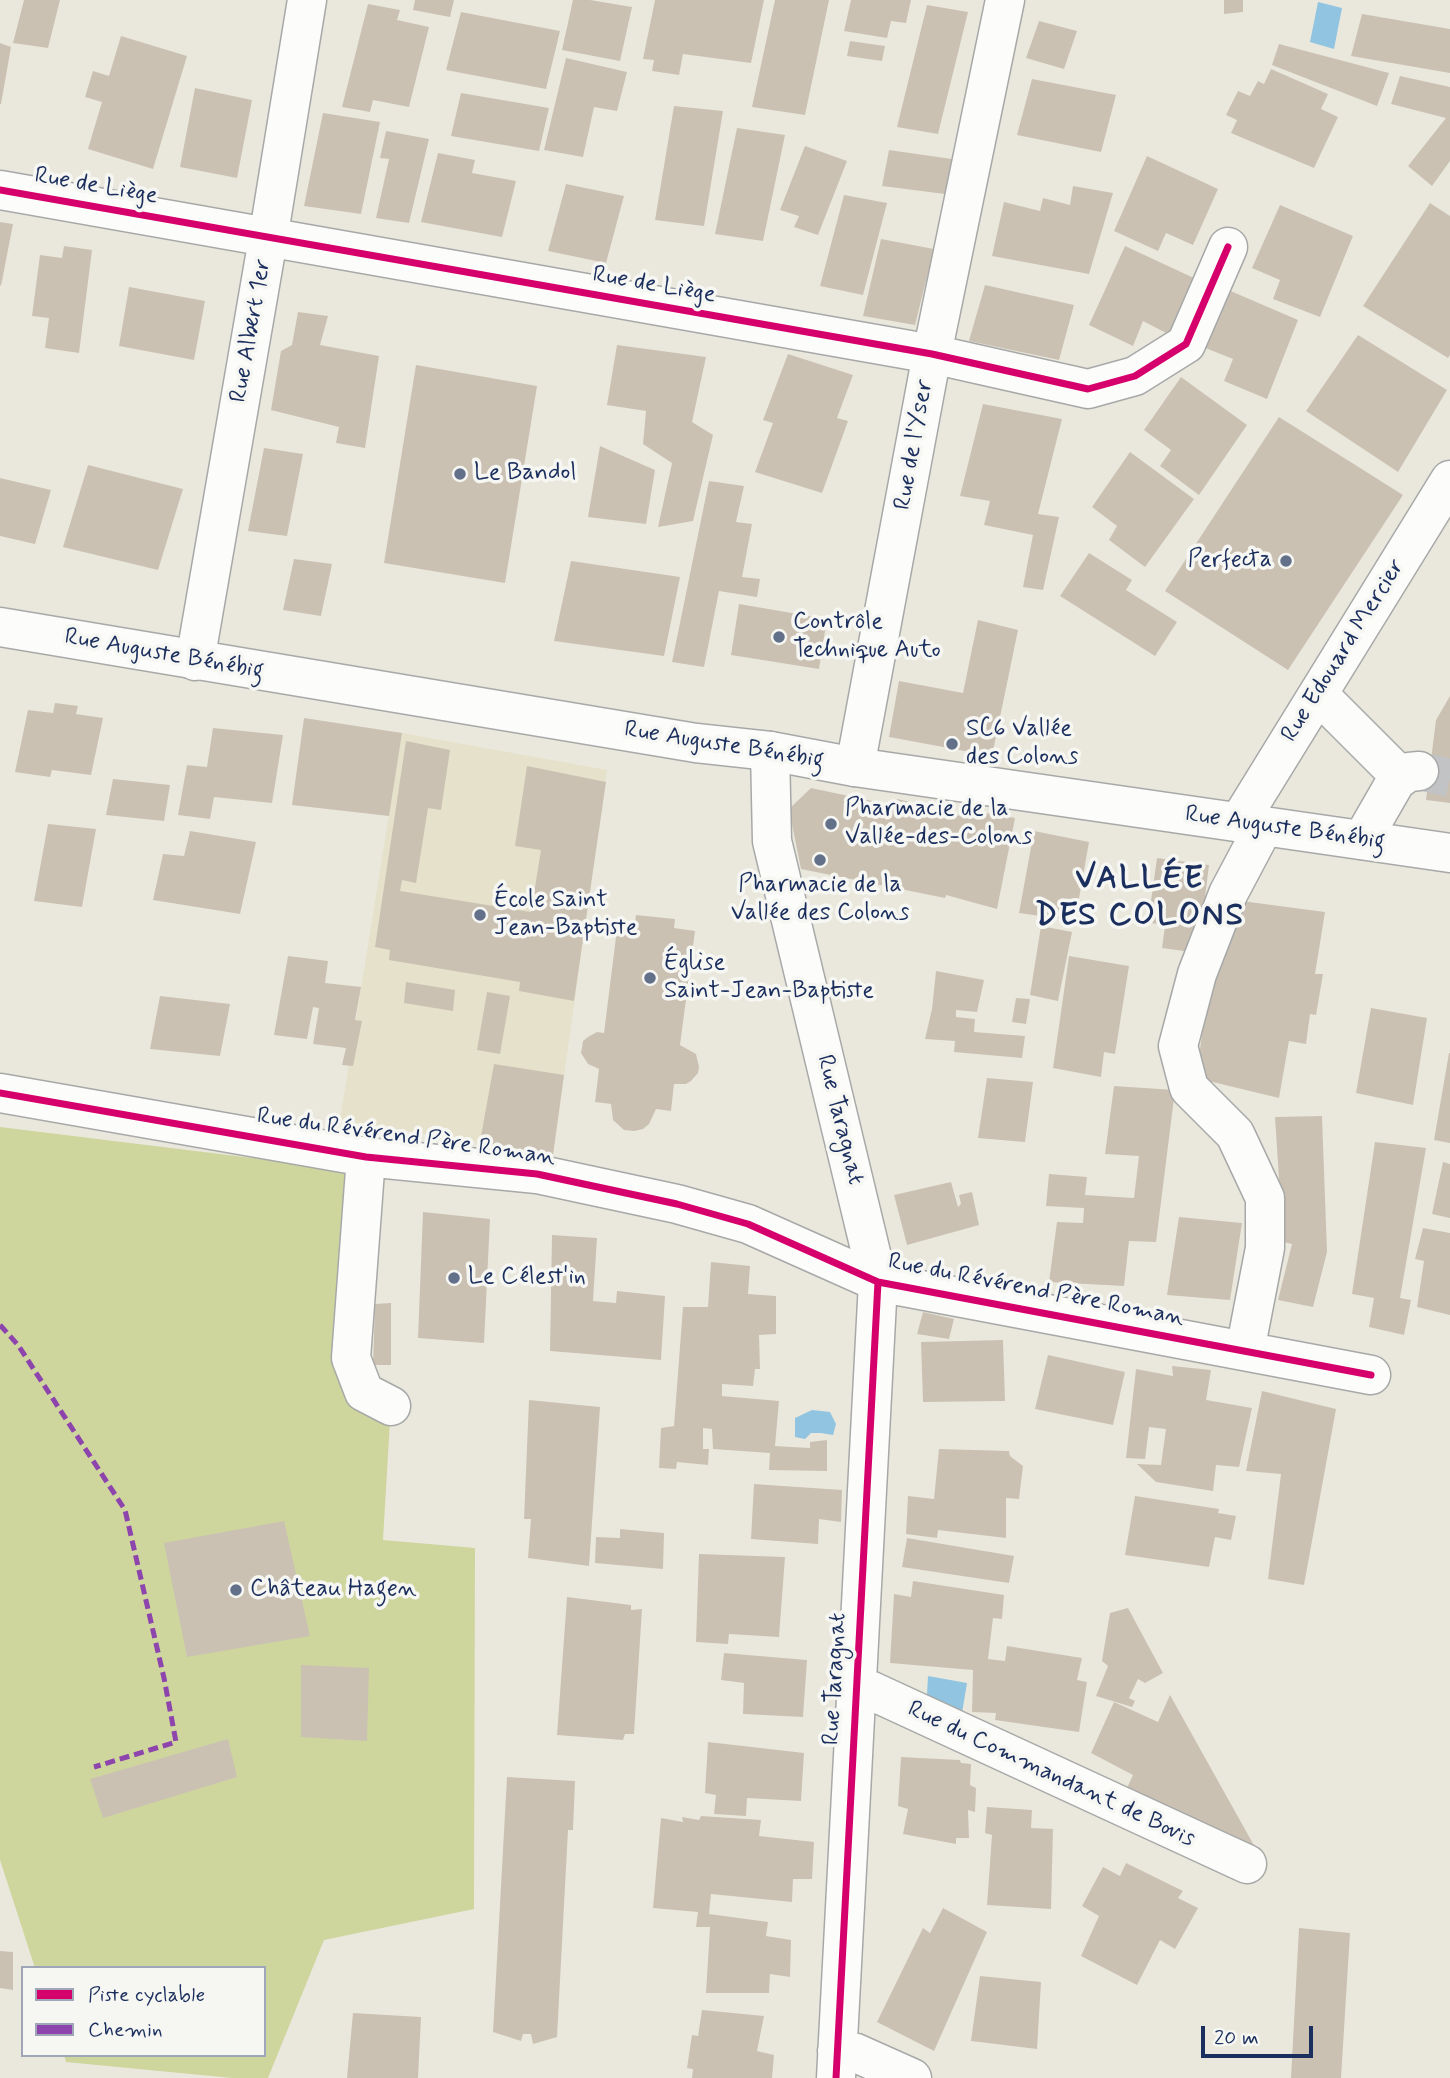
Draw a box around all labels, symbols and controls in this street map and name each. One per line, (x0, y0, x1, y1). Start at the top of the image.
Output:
street label: Rue de Liège (32, 162, 160, 212)
street label: Rue Albert 1er (225, 257, 279, 405)
street label: Rue de Liège (590, 261, 718, 311)
street label: Rue de l'Yser (889, 378, 941, 512)
place label: Le Bandol (474, 460, 576, 488)
marker: Le Bandol (452, 466, 468, 482)
place label: Perfecta (1188, 547, 1272, 575)
marker: Perfecta (1278, 553, 1294, 569)
street label: Rue Edouard Mercier (1276, 554, 1412, 748)
place label: Contrôle Technique Auto (793, 609, 941, 665)
street label: Rue Auguste Bénébig (62, 623, 266, 687)
marker: Contrôle Technique Auto (771, 629, 787, 645)
street label: Rue Auguste Bénébig (622, 716, 826, 776)
place label: SC6 Vallée des Colons (966, 716, 1078, 772)
marker: SC6 Vallée des Colons (944, 736, 960, 752)
place label: Pharmacie de la Vallée-des-Colons (845, 796, 1032, 852)
street label: Rue Auguste Bénébig (1183, 801, 1387, 857)
marker: Pharmacie de la Vallée-des-Colons (823, 816, 839, 832)
marker: Pharmacie de la Vallée des Colons (812, 852, 828, 868)
district label: VALLÉE DES COLONS (1038, 861, 1242, 936)
place label: Pharmacie de la Vallée des Colons (731, 872, 909, 928)
place label: École Saint Jean-Baptiste (494, 887, 638, 943)
marker: École Saint Jean-Baptiste (472, 907, 488, 923)
place label: Église Saint-Jean-Baptiste (664, 950, 874, 1006)
marker: Église Saint-Jean-Baptiste (642, 970, 658, 986)
street label: Rue Taragnat (809, 1052, 869, 1188)
street label: Rue du Révérend Père Roman (255, 1103, 557, 1173)
street label: Rue du Révérend Père Roman (886, 1248, 1186, 1334)
place label: Le Célest'in (468, 1264, 586, 1292)
marker: Le Célest'in (446, 1270, 462, 1286)
place label: Château Hagen (250, 1576, 417, 1604)
marker: Château Hagen (228, 1582, 244, 1598)
street label: Rue Taragnat (818, 1612, 854, 1746)
street label: Rue du Commandant de Bovis (903, 1696, 1199, 1854)
legend (21, 1966, 266, 2057)
text: Piste cyclable (88, 1981, 205, 2009)
scale bar (1205, 2011, 1317, 2056)
text: Chemin (88, 2016, 162, 2044)
text: 20 m (1214, 2024, 1259, 2052)

